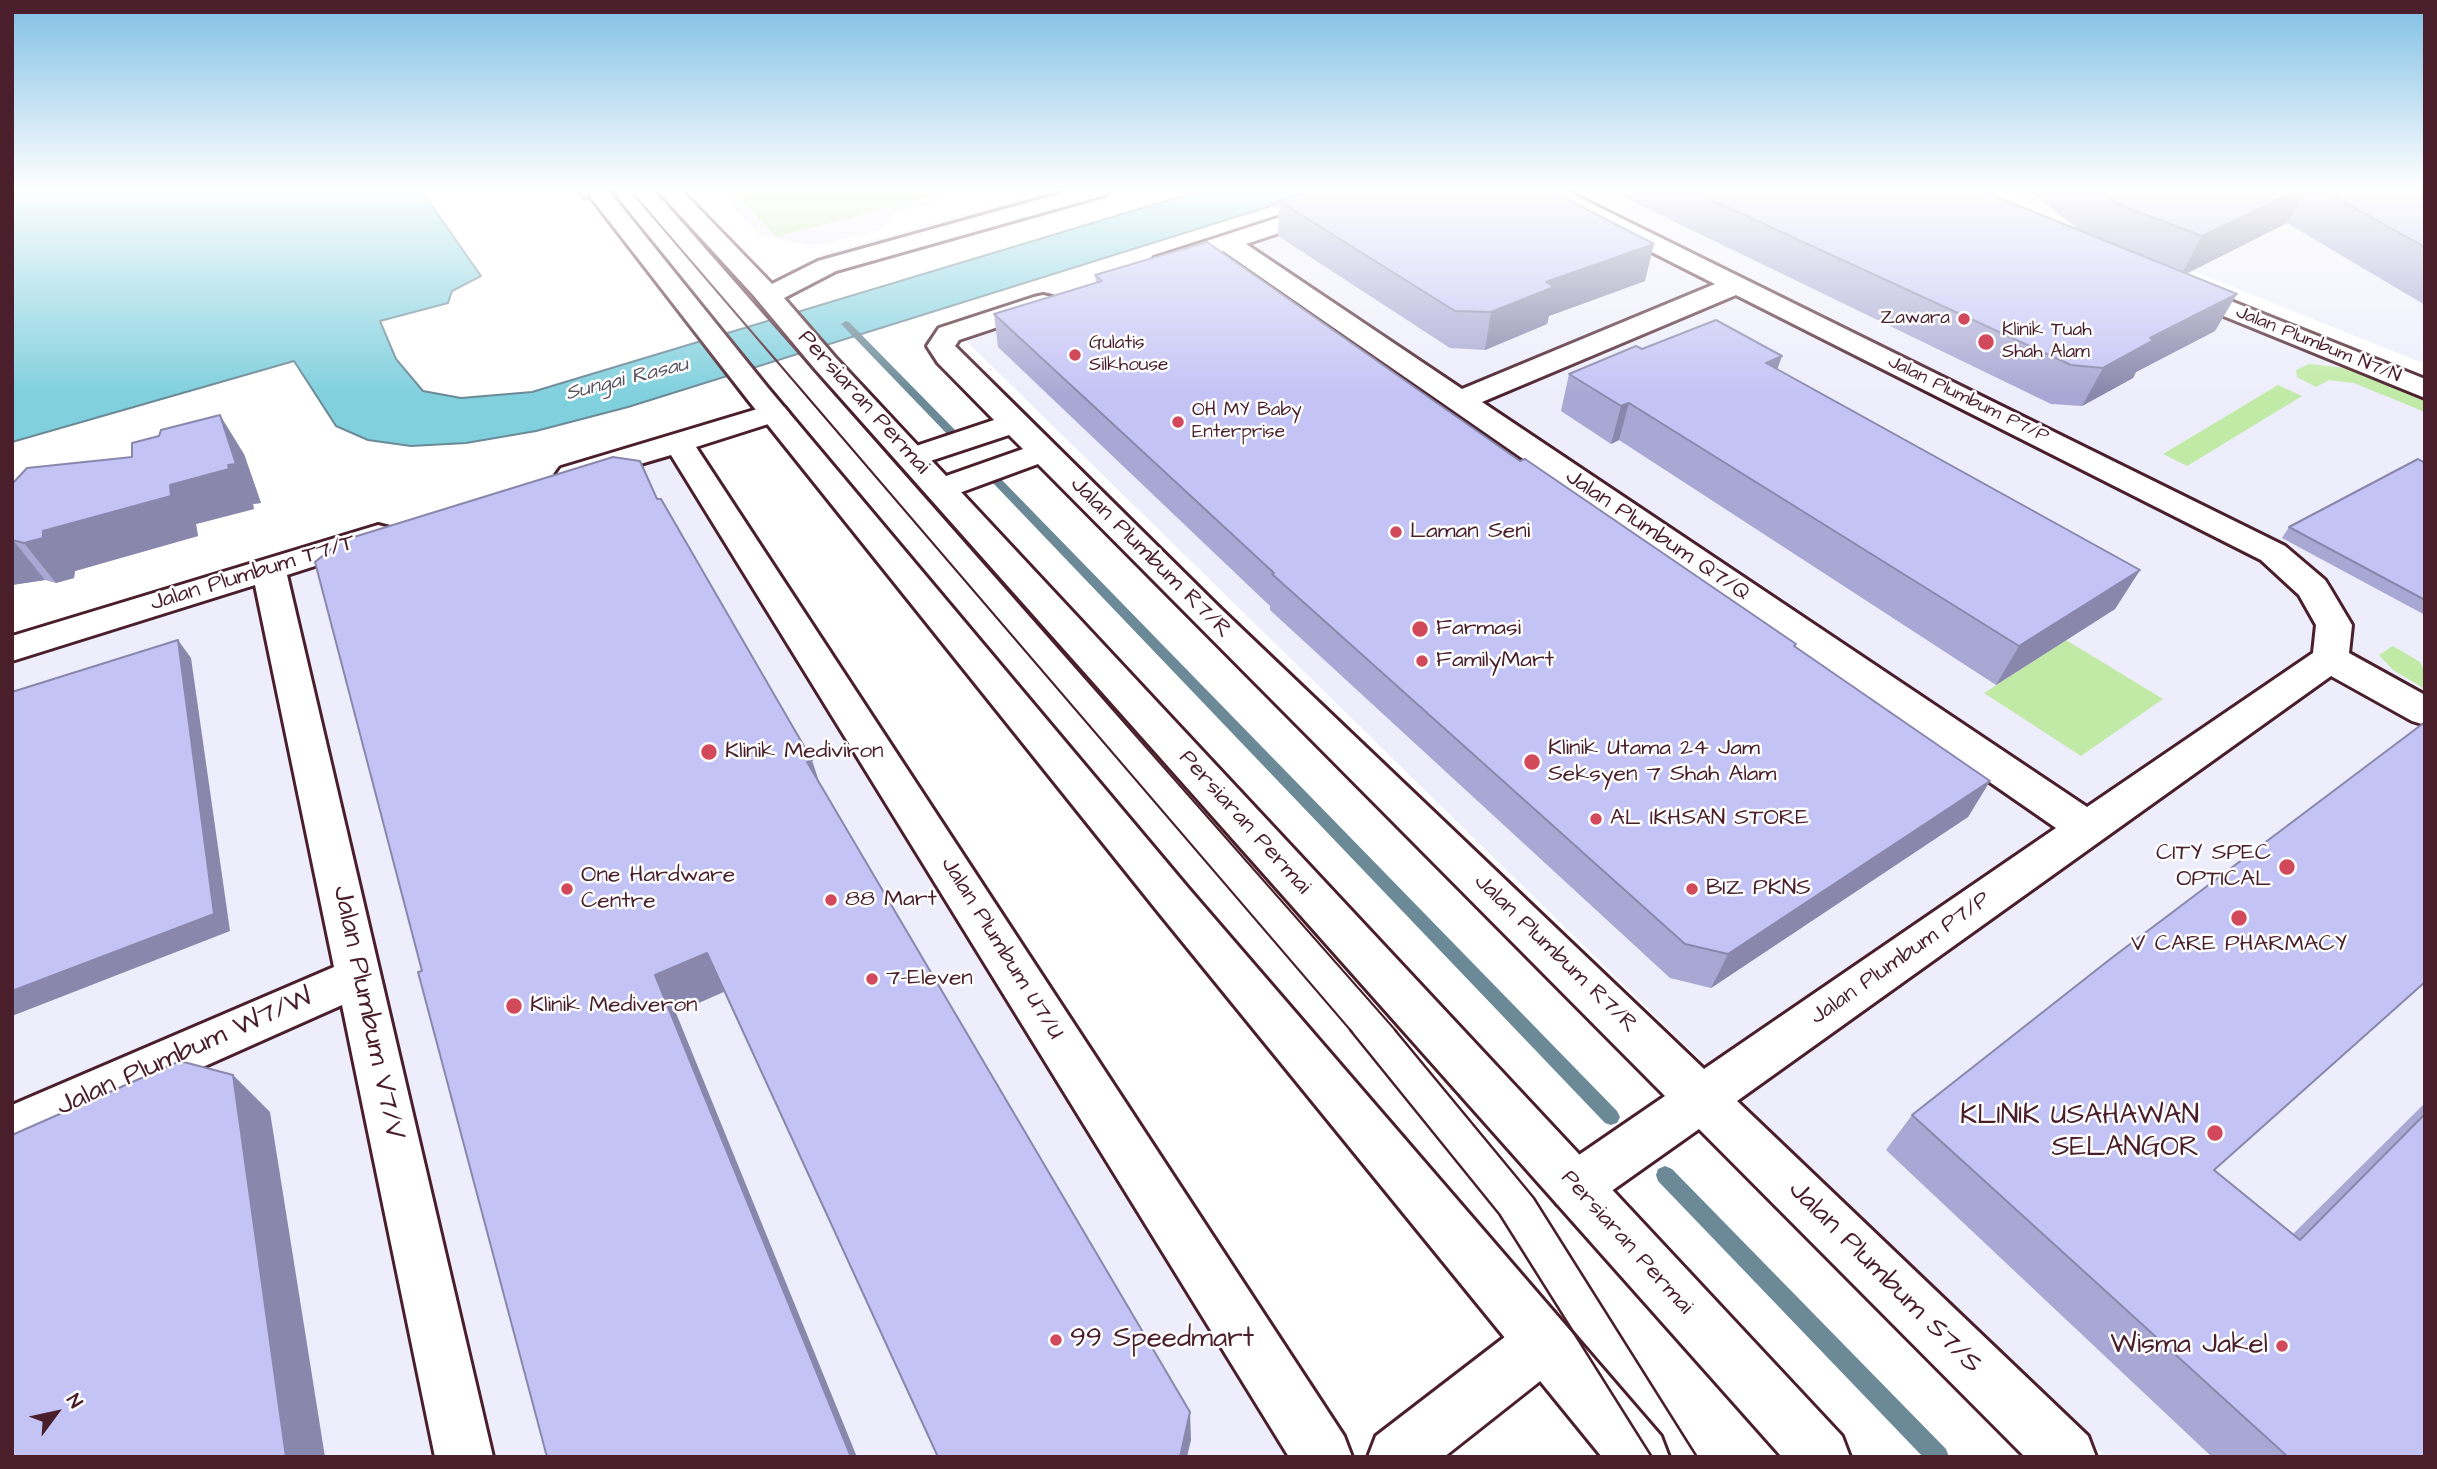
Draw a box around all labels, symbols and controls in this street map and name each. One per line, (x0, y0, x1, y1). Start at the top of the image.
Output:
street label: Jalan Plumbum N7/N (2232, 301, 2404, 389)
place label: Zawara (1880, 308, 1950, 330)
marker: Zawara (1956, 311, 1972, 327)
place label: Klinik Tuah Shah Alam (2002, 320, 2092, 364)
street label: Persiaran Permai (791, 325, 935, 481)
marker: Klinik Tuah Shah Alam (1976, 332, 1996, 352)
place label: Gulatis Silkhouse (1089, 333, 1168, 377)
marker: Gulatis Silkhouse (1067, 347, 1083, 363)
street label: Jalan Plumbum P7/P (1884, 351, 2052, 449)
water label: Sungai Rasau (563, 353, 691, 407)
place label: OH MY Baby Enterprise (1192, 400, 1302, 444)
marker: OH MY Baby Enterprise (1170, 414, 1186, 430)
street label: Jalan Plumbum Q7/Q (1559, 464, 1755, 608)
street label: Jalan Plumbum R7/R (1064, 472, 1236, 644)
place label: Laman Seni (1410, 518, 1530, 546)
marker: Laman Seni (1388, 524, 1404, 540)
street label: Jalan Plumbum T7/T (147, 530, 359, 618)
place label: Farmasi (1436, 615, 1521, 643)
marker: Farmasi (1410, 619, 1430, 639)
place label: FamilyMart (1436, 647, 1554, 675)
marker: FamilyMart (1414, 653, 1430, 669)
place label: Klinik Utama 24 Jam Seksyen 7 Shah Alam (1548, 735, 1776, 789)
place label: Klinik Mediviron (725, 738, 884, 766)
marker: Klinik Mediviron (699, 742, 719, 762)
street label: Persiaran Permai (1172, 745, 1316, 901)
marker: Klinik Utama 24 Jam Seksyen 7 Shah Alam (1522, 752, 1542, 772)
place label: AL IKHSAN STORE (1610, 805, 1809, 833)
marker: AL IKHSAN STORE (1588, 811, 1604, 827)
place label: CITY SPEC OPTICAL (2156, 840, 2271, 894)
street label: Jalan Plumbum U7/U (934, 853, 1068, 1045)
marker: CITY SPEC OPTICAL (2277, 857, 2297, 877)
place label: One Hardware Centre (581, 862, 735, 916)
street label: Jalan Plumbum R7/R (1467, 869, 1643, 1039)
place label: BIZ PKNS (1706, 875, 1811, 903)
marker: One Hardware Centre (559, 881, 575, 897)
marker: BIZ PKNS (1684, 881, 1700, 897)
street label: Jalan Plumbum V7/V (324, 883, 410, 1143)
place label: 88 Mart (845, 886, 937, 914)
street label: Jalan Plumbum P7/P (1806, 886, 1996, 1032)
marker: 88 Mart (823, 892, 839, 908)
marker: V CARE PHARMACY (2229, 908, 2249, 928)
place label: V CARE PHARMACY (2131, 931, 2347, 959)
place label: 7-Eleven (886, 965, 973, 993)
marker: 7-Eleven (864, 971, 880, 987)
street label: Jalan Plumbum W7/W (52, 981, 318, 1125)
place label: Klinik Mediveron (530, 992, 698, 1020)
marker: Klinik Mediveron (504, 996, 524, 1016)
place label: KLINIK USAHAWAN SELANGOR (1960, 1100, 2199, 1166)
marker: KLINIK USAHAWAN SELANGOR (2205, 1123, 2225, 1143)
street label: Persiaran Permai (1554, 1165, 1698, 1321)
street label: Jalan Plumbum S7/S (1780, 1174, 1988, 1382)
place label: 99 Speedmart (1070, 1323, 1254, 1357)
place label: Wisma Jakel (2110, 1329, 2268, 1363)
marker: 99 Speedmart (1048, 1332, 1064, 1348)
marker: Wisma Jakel (2274, 1338, 2290, 1354)
north arrow (21, 1378, 91, 1448)
text: N (59, 1389, 89, 1414)

